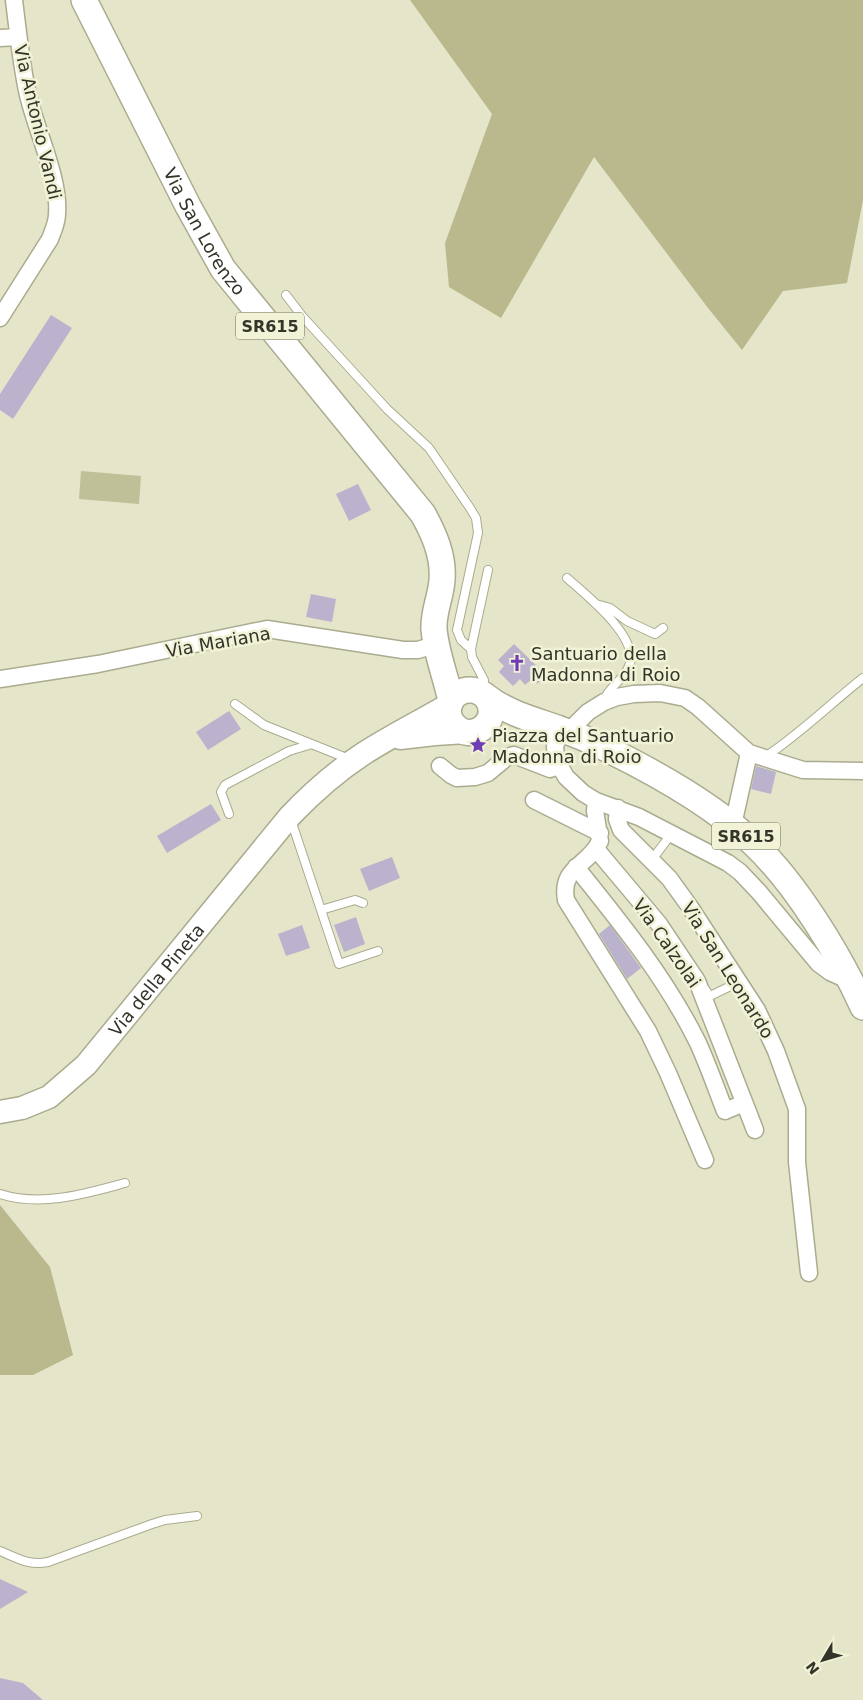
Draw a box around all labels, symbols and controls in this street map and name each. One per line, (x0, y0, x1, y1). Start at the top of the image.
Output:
street label: Via Antonio Vandi (10, 42, 66, 202)
street label: Via San Lorenzo (160, 164, 250, 299)
road number: SR615 (236, 312, 304, 340)
street label: Via Mariana (164, 622, 272, 662)
place label: Santuario della Madonna di Roio (531, 643, 680, 685)
church icon: Santuario della Madonna di Roio (507, 653, 527, 673)
place label: Piazza del Santuario Madonna di Roio (492, 725, 674, 767)
place icon: Piazza del Santuario Madonna di Roio (468, 735, 488, 755)
road number: SR615 (712, 822, 780, 849)
street label: Via Calzolai (629, 894, 705, 992)
street label: Via San Leonardo (677, 898, 779, 1042)
street label: Via della Pineta (104, 919, 208, 1040)
north arrow (798, 1635, 848, 1685)
text: N (803, 1658, 823, 1678)

